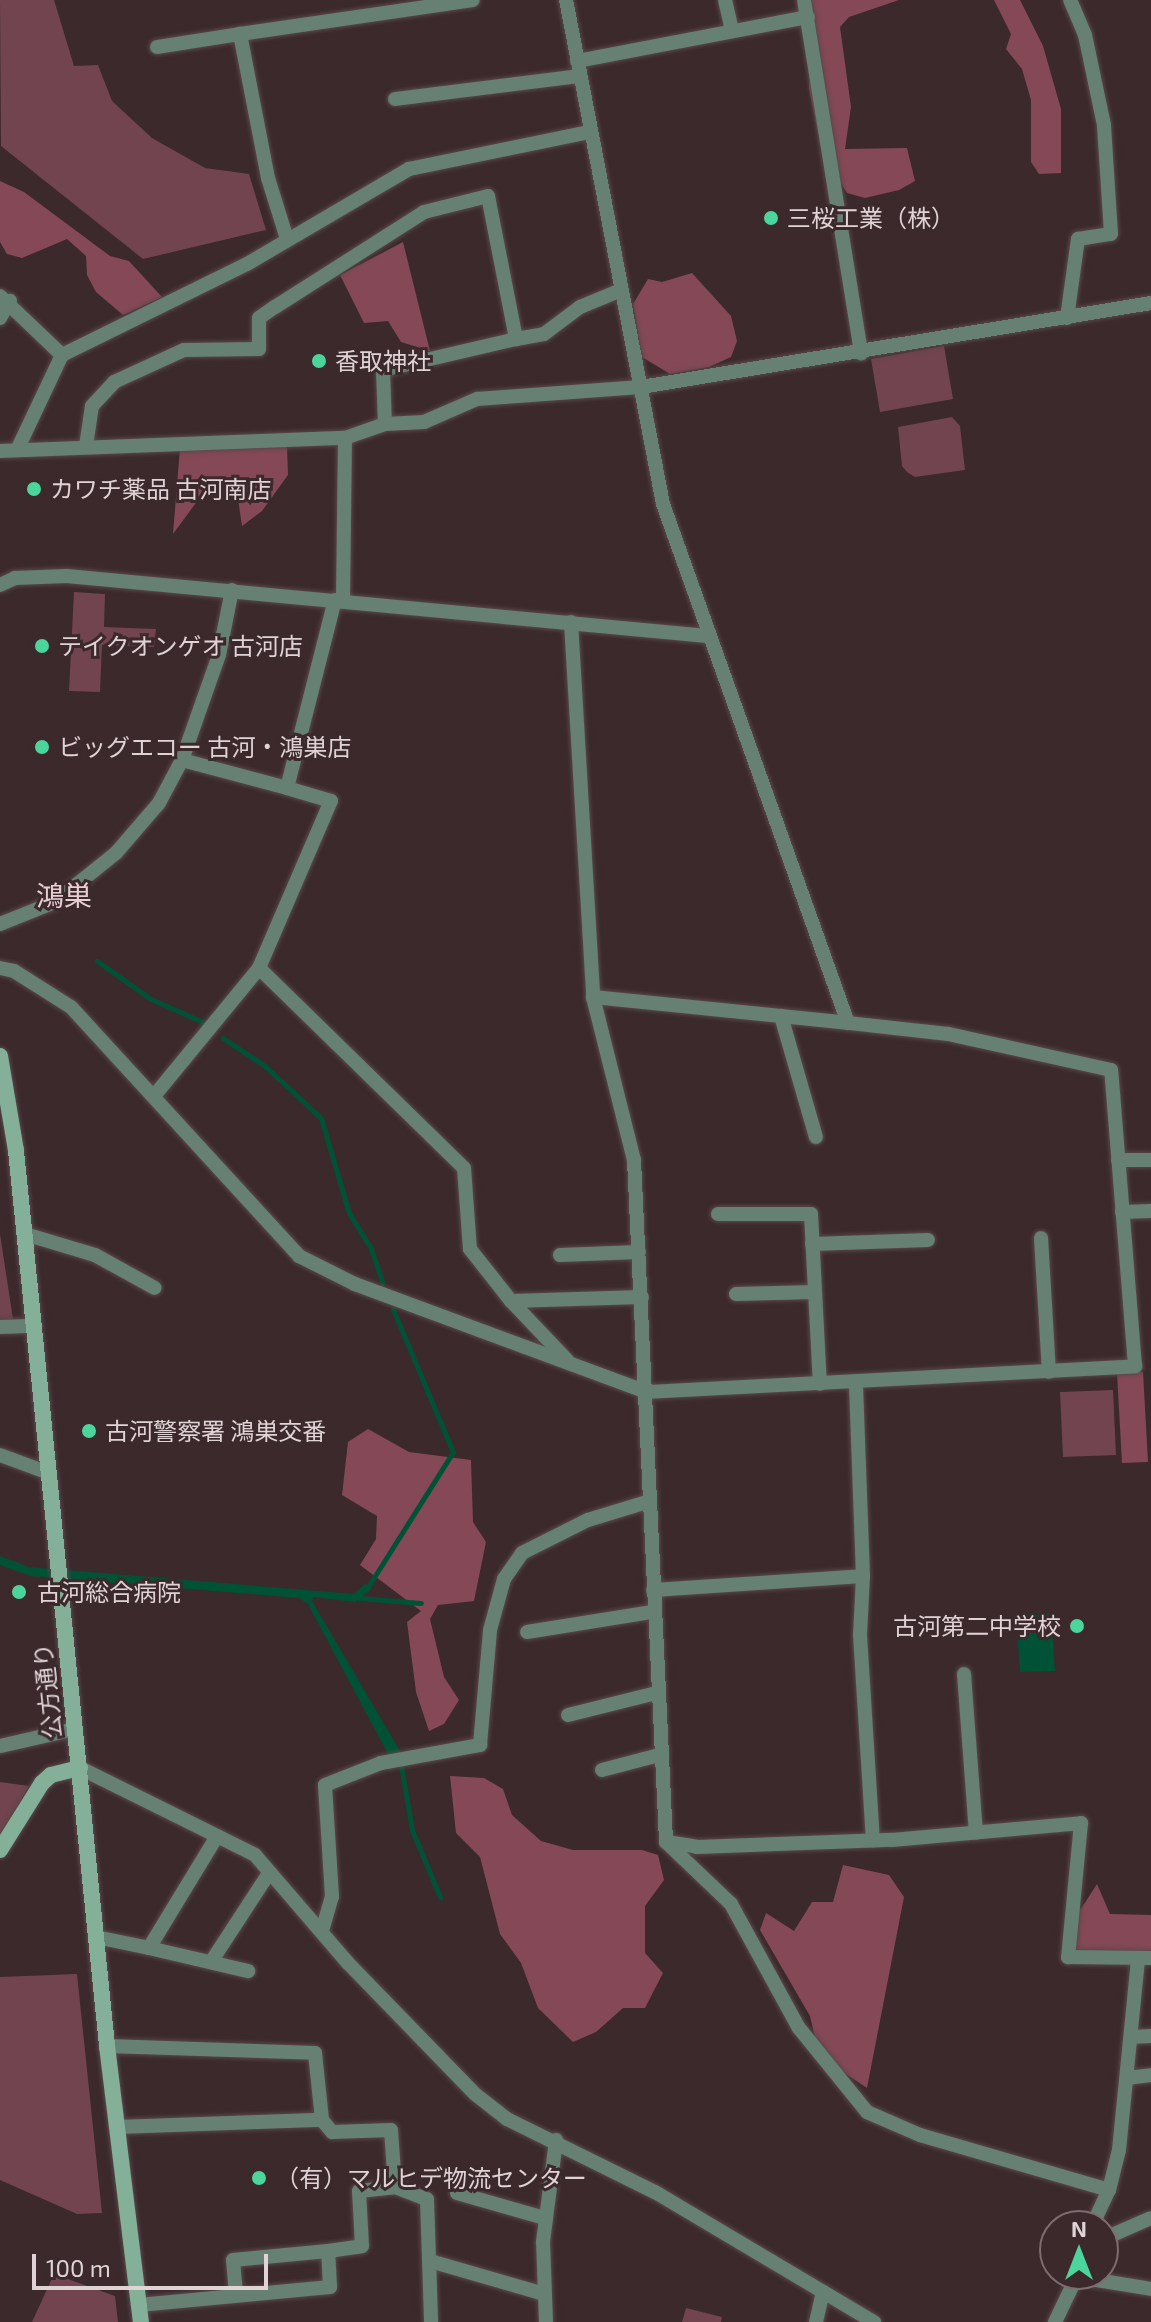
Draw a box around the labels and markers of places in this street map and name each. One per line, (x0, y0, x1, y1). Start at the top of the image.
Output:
place label: 三桜工業（株） (787, 204, 955, 232)
marker: 三桜工業（株） (762, 209, 780, 227)
place label: 香取神社 (335, 347, 431, 375)
marker: 香取神社 (310, 352, 328, 370)
place label: カワチ薬品 古河南店 (50, 475, 271, 503)
marker: カワチ薬品 古河南店 (25, 480, 43, 498)
place label: テイクオンゲオ 古河店 (58, 632, 303, 660)
marker: テイクオンゲオ 古河店 (33, 637, 51, 655)
place label: ビッグエコー 古河・鴻巣店 (58, 733, 351, 761)
marker: ビッグエコー 古河・鴻巣店 (33, 738, 51, 756)
place label: 古河警察署 鴻巣交番 (105, 1417, 326, 1445)
marker: 古河警察署 鴻巣交番 (80, 1422, 98, 1440)
place label: 古河総合病院 (37, 1578, 181, 1606)
marker: 古河総合病院 (8, 1581, 30, 1603)
place label: 古河第二中学校 (893, 1612, 1061, 1640)
marker: 古河第二中学校 (1068, 1617, 1086, 1635)
place label: （有）マルヒデ物流センター (275, 2164, 587, 2192)
marker: （有）マルヒデ物流センター (250, 2169, 268, 2187)

